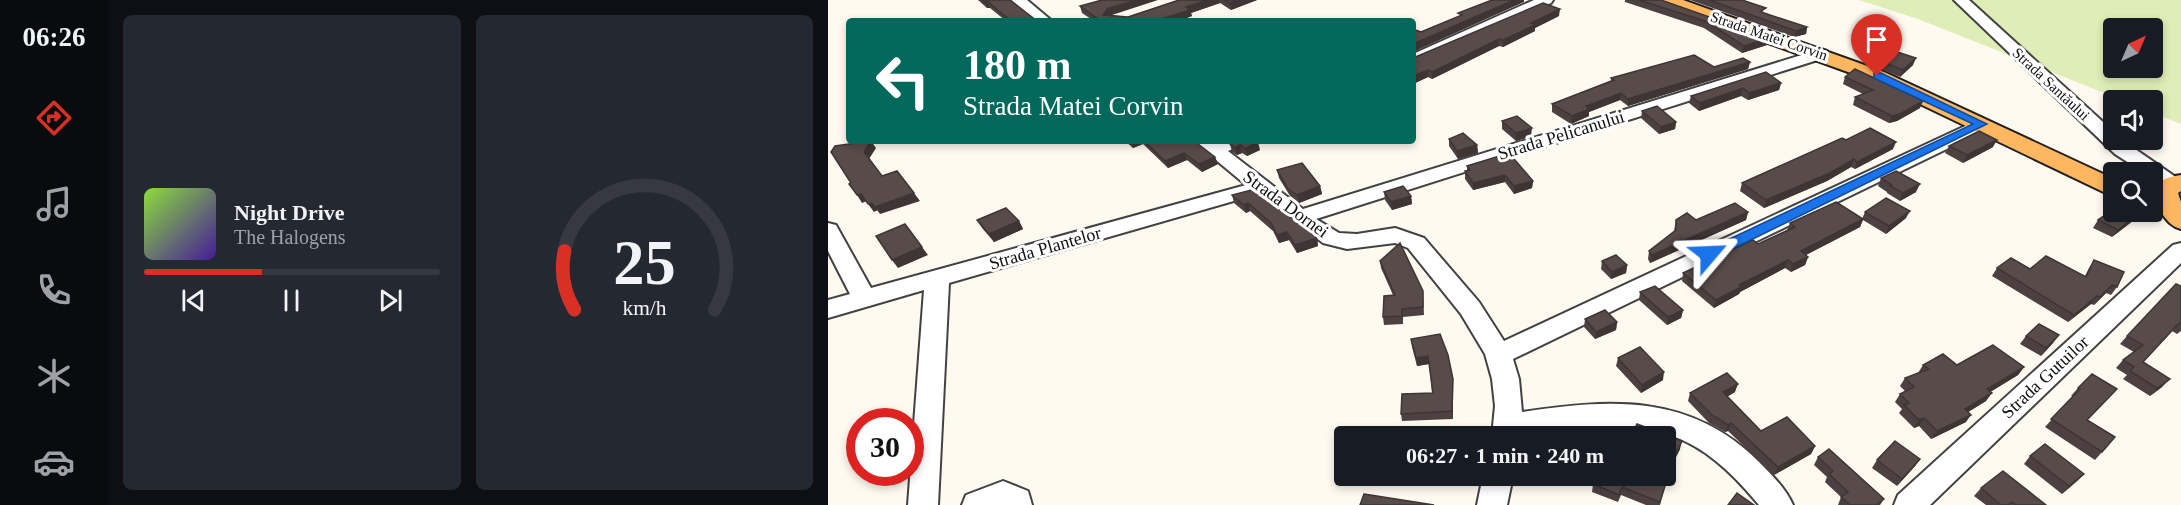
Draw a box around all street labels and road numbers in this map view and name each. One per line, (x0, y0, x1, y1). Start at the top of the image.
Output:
street label: Strada Matei Corvin (1708, 8, 1830, 64)
street label: Strada Santăului (2009, 44, 2093, 124)
street label: Strada Pelicanului (1495, 106, 1627, 164)
street label: Strada Dornei (1239, 166, 1333, 242)
street label: Strada Plantelor (987, 222, 1103, 274)
street label: Strada Gutuilor (1997, 332, 2093, 422)

